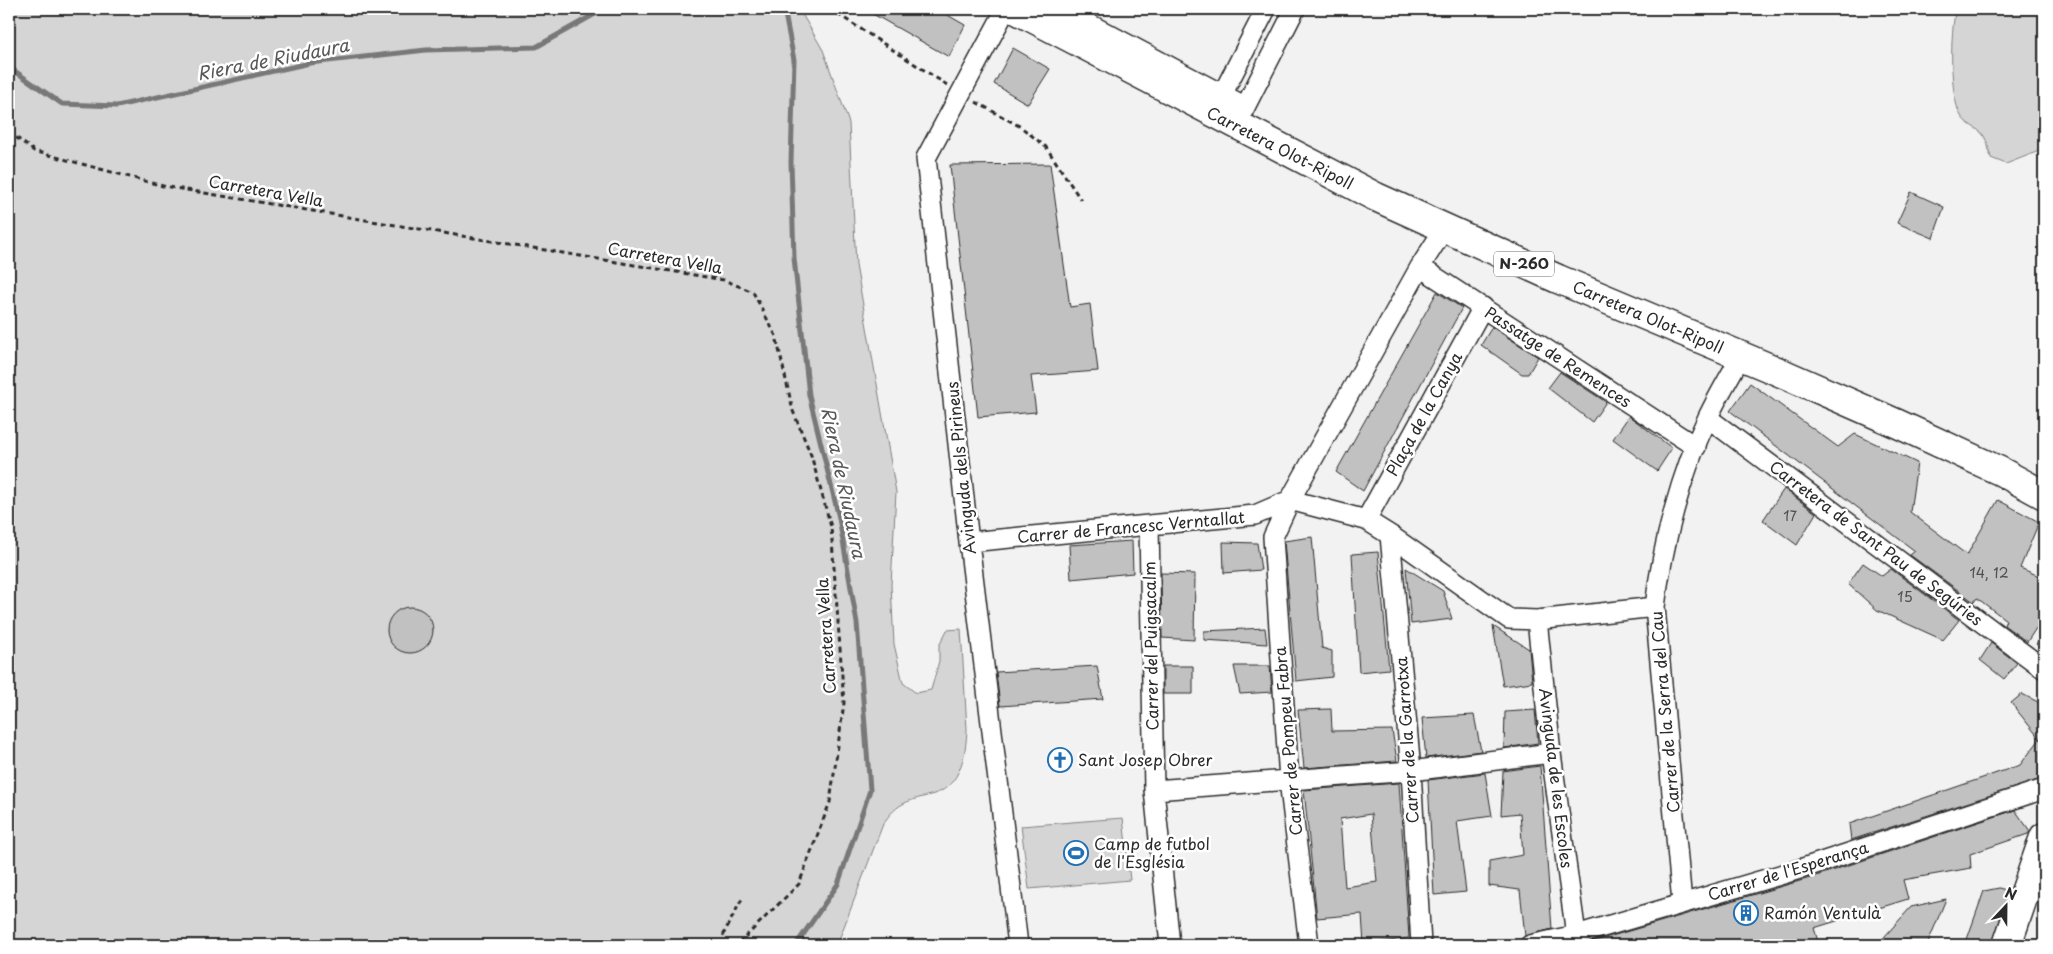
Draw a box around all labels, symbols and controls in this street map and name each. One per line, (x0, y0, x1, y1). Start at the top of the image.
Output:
water label: Riera de Riudaura (194, 30, 352, 86)
street label: Carretera Olot-Ripoll (1203, 100, 1358, 195)
street label: Carretera Vella (207, 168, 325, 212)
street label: Carretera Vella (606, 235, 724, 279)
road number: N-260 (1494, 252, 1554, 276)
street label: Carretera Olot-Ripoll (1569, 273, 1728, 359)
street label: Passatge de Remences (1481, 300, 1636, 413)
street label: Plaça de la Canya (1379, 347, 1467, 480)
street label: Avinguda dels Pirineus (939, 381, 981, 556)
water label: Riera de Riudaura (815, 404, 874, 562)
street label: Carretera de Sant Pau de Segúries (1765, 454, 1988, 631)
street label: Carrer de Francesc Verntallat (1016, 504, 1246, 548)
house number: 17 (1783, 505, 1797, 526)
street label: Carrer del Puigsacalm (1137, 561, 1163, 731)
house number: 14, 12 (1969, 562, 2009, 583)
street label: Carretera Vella (809, 577, 841, 695)
house number: 15 (1897, 586, 1913, 607)
street label: Carrer de la Serra del Cau (1643, 610, 1685, 814)
street label: Carrer de Pompeu Fabra (1267, 645, 1307, 837)
street label: Carrer de la Garrotxa (1388, 656, 1424, 824)
street label: Avinguda de les Escoles (1534, 686, 1580, 869)
church icon: Sant Josep Obrer (1047, 747, 1073, 773)
place label: Sant Josep Obrer (1078, 747, 1212, 771)
place label: Camp de futbol de l'Església (1094, 831, 1210, 873)
street label: Carrer de l'Esperança (1704, 834, 1871, 906)
sports icon: Camp de futbol de l'Església (1063, 840, 1089, 866)
north arrow (1980, 882, 2030, 932)
text: N (2002, 882, 2020, 905)
building icon: Ramón Ventulà (1733, 900, 1759, 926)
place label: Ramón Ventulà (1764, 900, 1881, 924)

